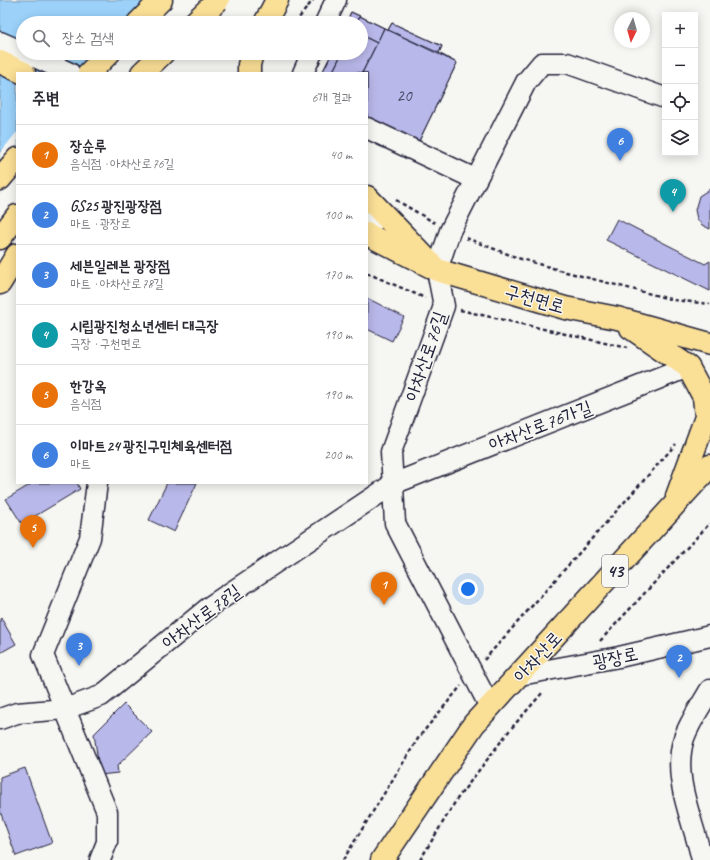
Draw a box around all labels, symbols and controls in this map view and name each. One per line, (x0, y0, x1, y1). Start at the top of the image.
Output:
north arrow (614, 12, 650, 48)
map controls (662, 12, 698, 156)
button: + (662, 12, 698, 48)
search box (16, 16, 368, 60)
icon: search (30, 27, 52, 49)
text: 장소 검색 (62, 29, 114, 48)
button: − (662, 48, 698, 84)
button: locate (662, 84, 698, 120)
house number: 20 (396, 85, 413, 106)
text: 주변 (32, 88, 59, 109)
text: 6개 결과 (312, 90, 352, 106)
button: layers (662, 120, 698, 156)
pin: 6 (607, 128, 633, 161)
text: 장순루 (70, 137, 106, 156)
text: 1 (42, 147, 48, 163)
text: 40 m (330, 147, 352, 163)
text: 음식점 · 아차산로76길 (70, 156, 174, 172)
pin: 4 (660, 179, 686, 212)
text: GS25 광진광장점 (70, 197, 162, 216)
text: 2 (42, 207, 48, 223)
text: 100 m (324, 207, 352, 223)
text: 마트 · 광장로 (70, 216, 131, 232)
text: 세븐일레븐 광장점 (70, 257, 170, 276)
text: 3 (42, 267, 48, 283)
text: 170 m (324, 267, 352, 283)
text: 마트 · 아차산로78길 (70, 276, 164, 292)
street label: 구천면로 (502, 279, 567, 319)
street label: 아차산로76길 (399, 308, 453, 404)
text: 시립광진청소년센터 대극장 (70, 317, 218, 336)
text: 4 (42, 327, 48, 343)
text: 190 m (324, 327, 352, 343)
text: 극장 · 구천면로 (70, 336, 142, 352)
text: 한강옥 (70, 377, 106, 396)
text: 5 (42, 387, 48, 403)
text: 190 m (324, 387, 352, 403)
street label: 아차산로76가길 (485, 395, 595, 457)
text: 음식점 (70, 396, 101, 412)
text: 이마트24 광진구민체육센터점 (70, 437, 232, 456)
text: 6 (42, 447, 48, 463)
text: 200 m (324, 447, 352, 463)
text: 마트 (70, 456, 91, 472)
pin: 5 (20, 515, 46, 548)
road number: 43 (602, 555, 628, 587)
pin: 1 (371, 572, 397, 605)
street label: 아차산로78길 (157, 579, 246, 655)
your location (458, 579, 478, 599)
street label: 아차산로 (508, 626, 567, 687)
pin: 3 (66, 633, 92, 666)
street label: 광장로 (590, 641, 640, 674)
pin: 2 (666, 645, 692, 678)

